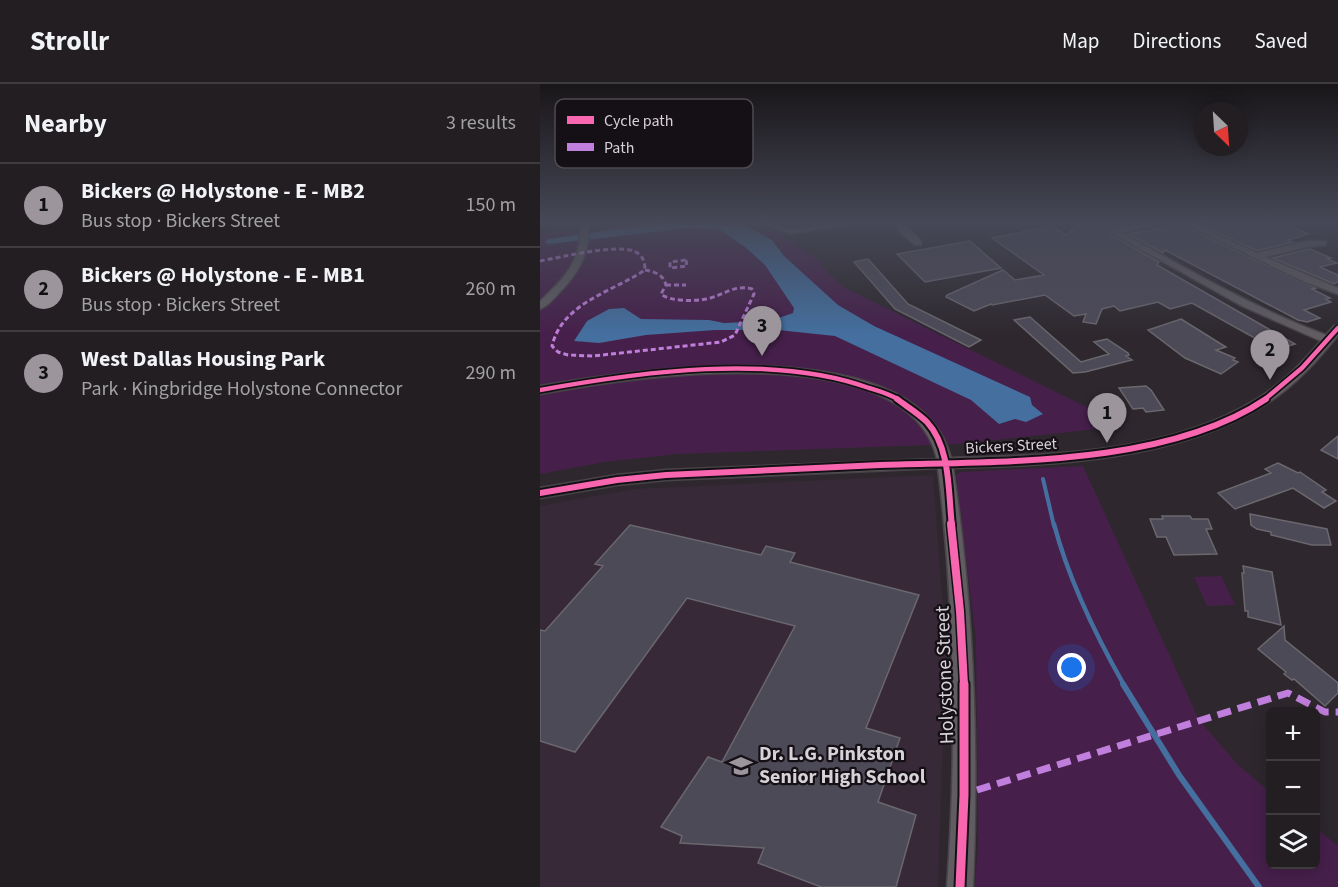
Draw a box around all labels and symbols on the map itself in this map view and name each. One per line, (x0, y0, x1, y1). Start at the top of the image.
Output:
legend (555, 99, 753, 168)
north arrow (1194, 102, 1248, 156)
text: Cycle path (604, 110, 673, 132)
text: Path (604, 137, 634, 159)
pin: 3 (742, 306, 782, 356)
pin: 2 (1250, 330, 1290, 380)
pin: 1 (1088, 394, 1126, 443)
street label: Bickers Street (965, 433, 1058, 459)
street label: Holystone Street (929, 605, 961, 745)
your location (1057, 653, 1086, 682)
place label: Dr. L.G. Pinkston Senior High School (759, 740, 926, 791)
school or university icon: Dr. L.G. Pinkston Senior High School (728, 753, 754, 779)

